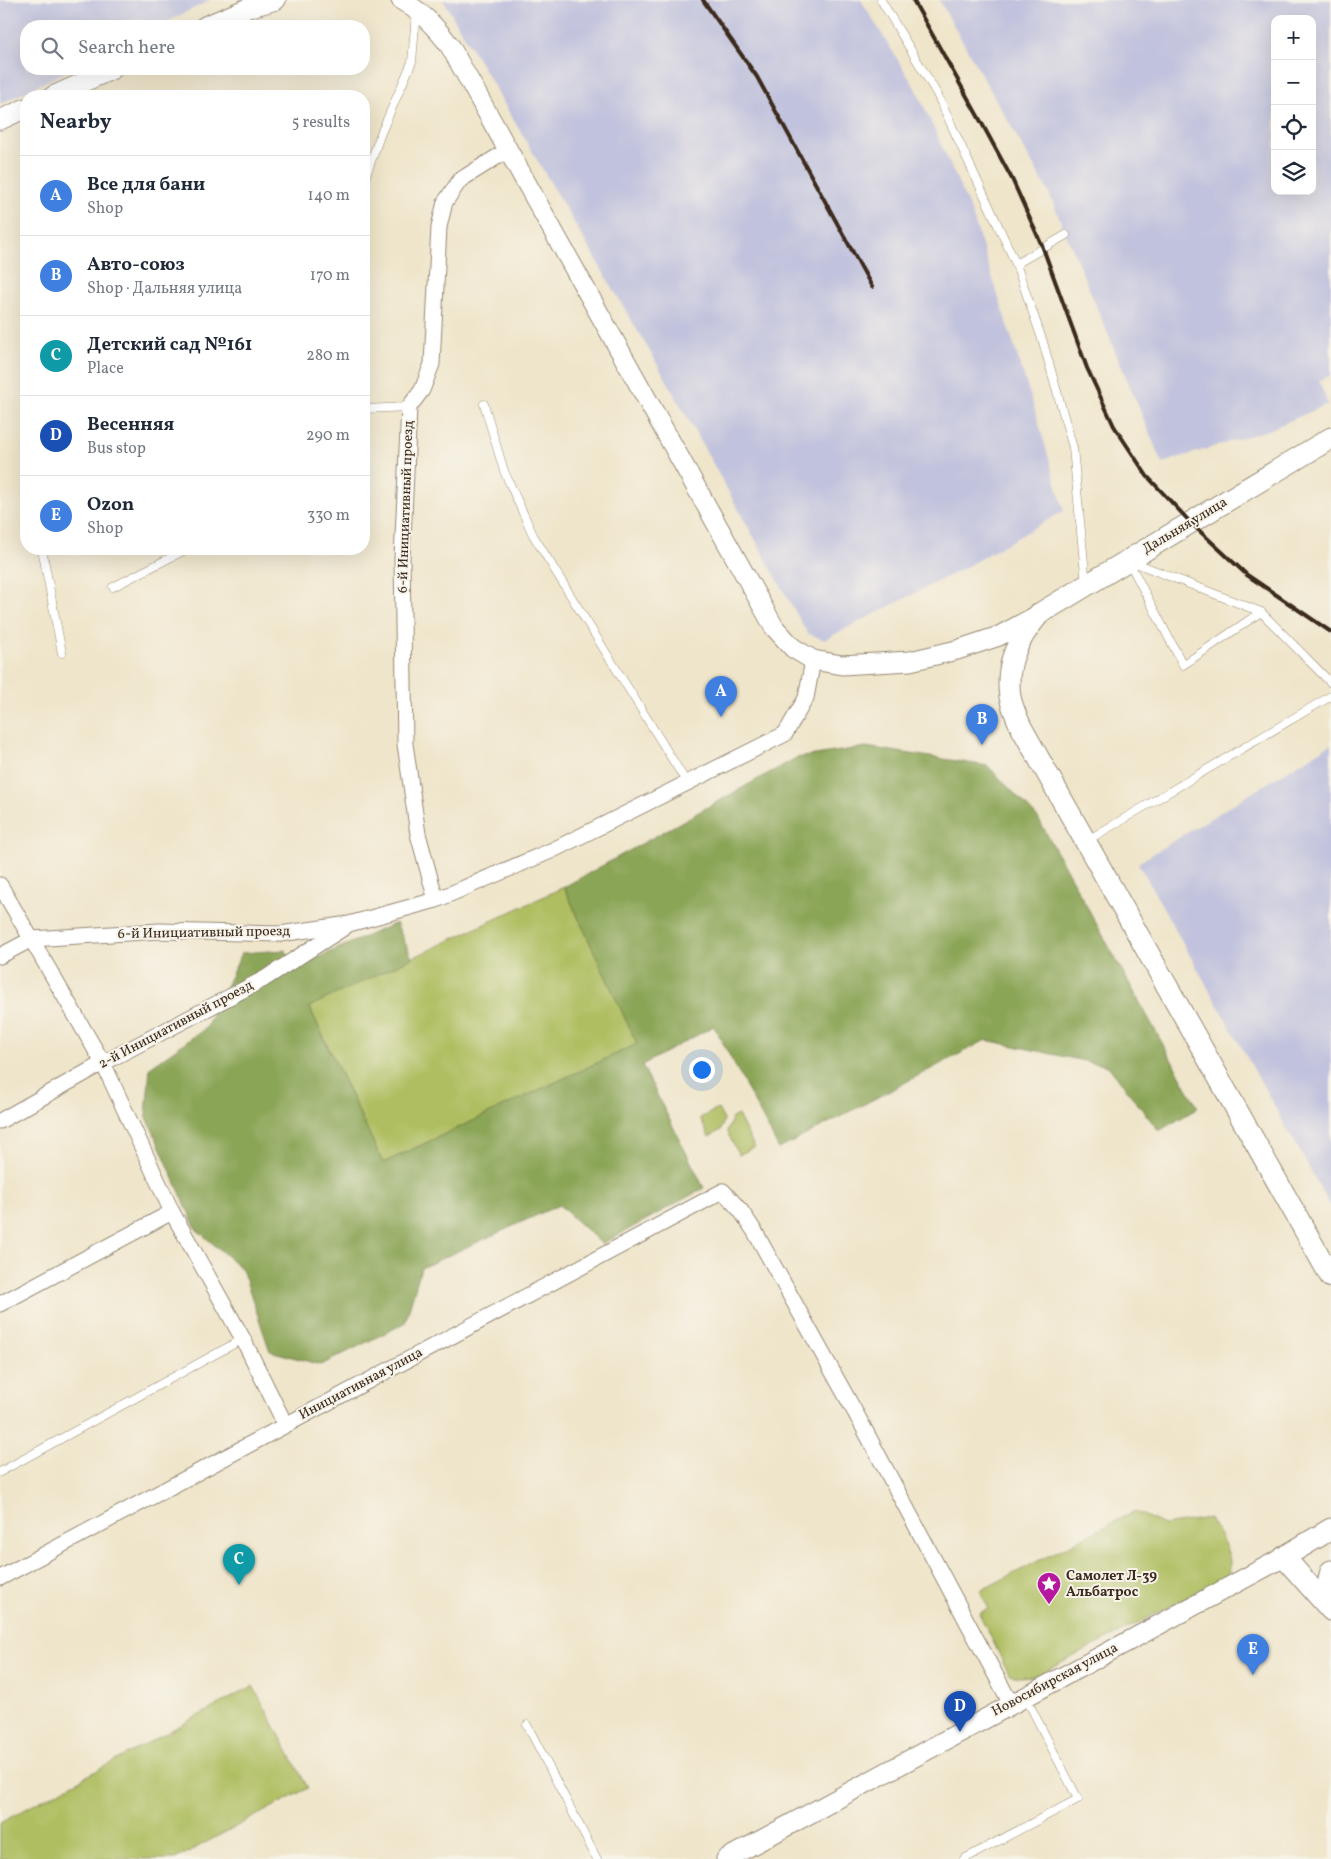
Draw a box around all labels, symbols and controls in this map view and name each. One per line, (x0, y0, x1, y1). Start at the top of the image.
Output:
map controls (1271, 15, 1316, 195)
button: + (1271, 15, 1316, 60)
search box (20, 20, 370, 75)
icon: search (38, 34, 66, 62)
text: Search here (78, 35, 175, 61)
button: − (1271, 60, 1316, 105)
button: locate (1271, 105, 1316, 150)
text: Nearby (40, 108, 111, 137)
text: 5 results (292, 112, 350, 134)
button: layers (1271, 150, 1316, 195)
text: Все для бани (87, 172, 205, 198)
text: A (50, 185, 62, 207)
text: 140 m (308, 185, 350, 207)
text: Shop (87, 198, 123, 220)
text: Авто-союз (87, 252, 185, 278)
text: B (51, 265, 61, 287)
text: 170 m (310, 265, 350, 287)
text: Shop · Дальняя улица (87, 278, 242, 300)
text: Детский сад №161 (87, 332, 253, 358)
text: C (51, 345, 61, 367)
text: 280 m (306, 345, 350, 367)
text: Place (87, 358, 124, 380)
text: Весенняя (87, 412, 174, 438)
street label: 6-й Инициативный проезд (393, 420, 419, 594)
text: D (50, 425, 62, 447)
text: 290 m (306, 425, 350, 447)
text: Bus stop (87, 438, 146, 460)
text: Ozon (87, 492, 134, 518)
street label: Дальняя улица (1139, 493, 1231, 559)
text: E (51, 505, 61, 527)
text: 330 m (307, 505, 350, 527)
text: Shop (87, 518, 123, 540)
pin: A (705, 676, 737, 717)
pin: B (966, 704, 998, 745)
street label: 6-й Инициативный проезд (118, 922, 290, 944)
street label: 2-й Инициативный проезд (95, 976, 257, 1074)
your location (689, 1057, 715, 1083)
street label: Инициативная улица (296, 1343, 426, 1425)
pin: C (223, 1544, 255, 1585)
place label: Самолет Л-39 Альбатрос (1066, 1567, 1157, 1602)
place icon: Самолет Л-39 Альбатрос (1036, 1571, 1062, 1605)
pin: E (1237, 1634, 1269, 1675)
street label: Новосибирская улица (988, 1639, 1122, 1721)
pin: D (944, 1691, 976, 1732)

